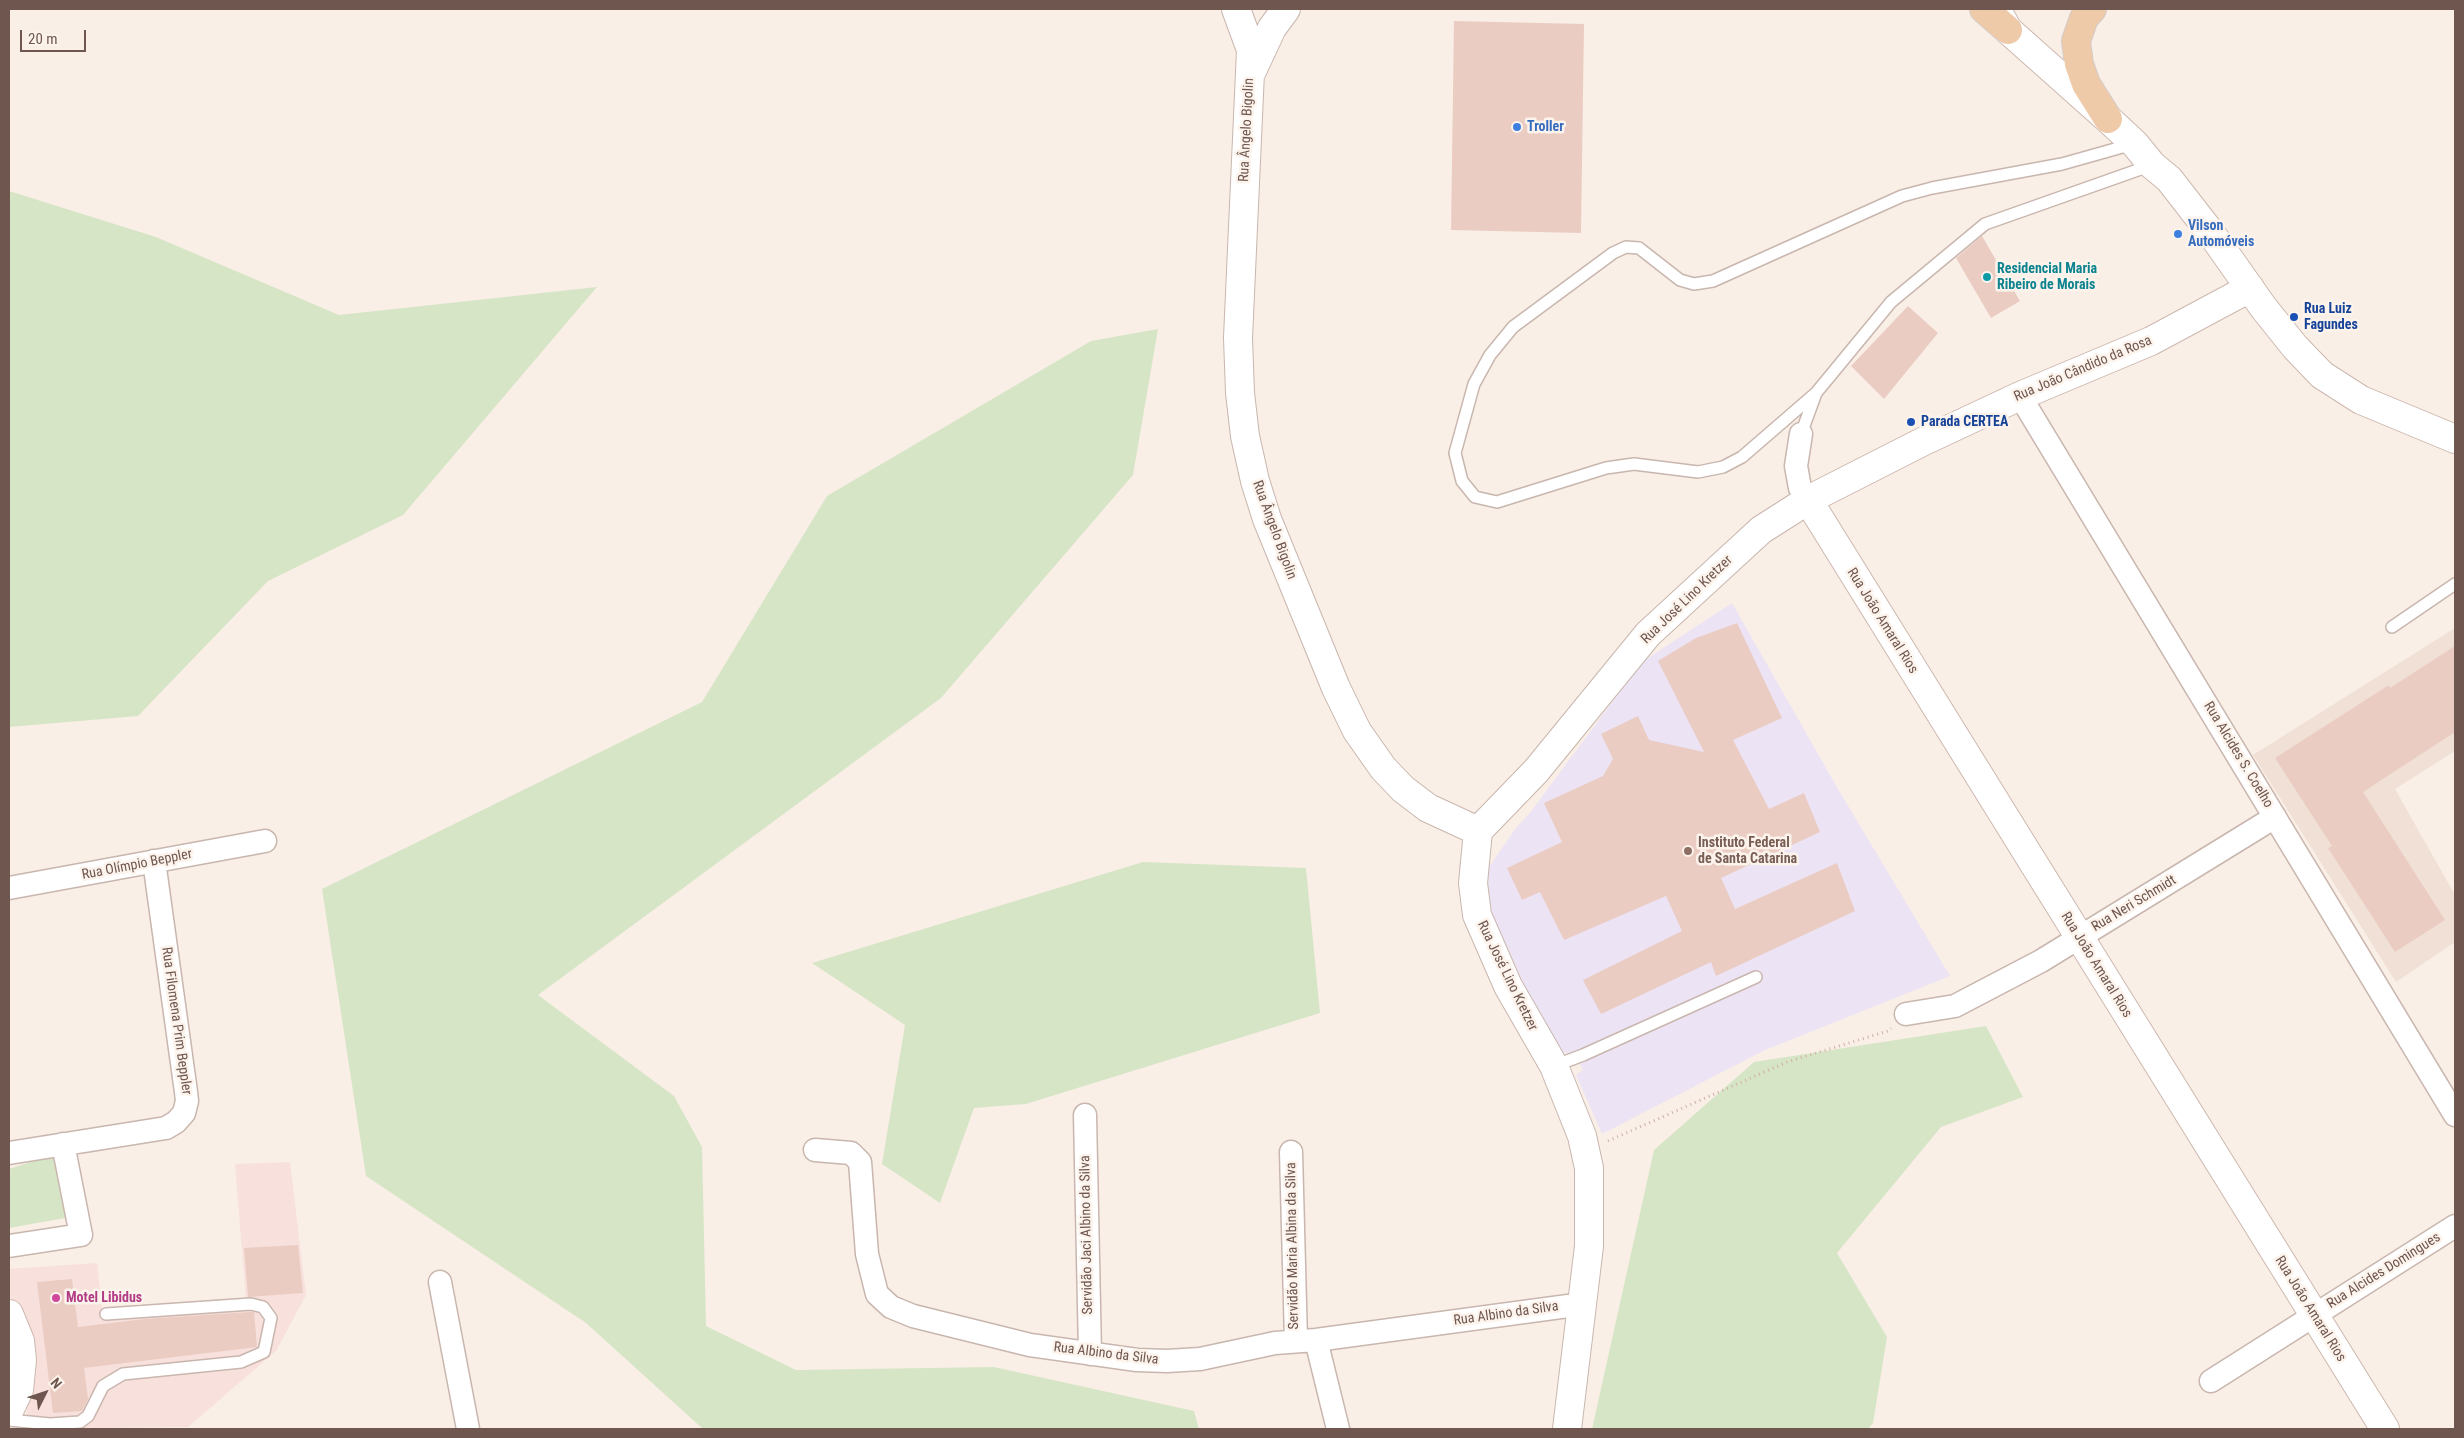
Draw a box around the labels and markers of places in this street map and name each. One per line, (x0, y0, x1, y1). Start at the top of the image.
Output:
place label: Troller (1527, 119, 1564, 135)
marker: Troller (1511, 121, 1523, 133)
place label: Vilson Automóveis (2188, 218, 2254, 250)
marker: Vilson Automóveis (2172, 228, 2184, 240)
place label: Residencial Maria Ribeiro de Morais (1997, 261, 2097, 294)
marker: Residencial Maria Ribeiro de Morais (1981, 271, 1993, 283)
place label: Rua Luiz Fagundes (2304, 301, 2358, 334)
marker: Rua Luiz Fagundes (2288, 311, 2300, 323)
place label: Parada CERTEA (1921, 414, 2008, 430)
marker: Parada CERTEA (1905, 416, 1917, 428)
place label: Instituto Federal de Santa Catarina (1698, 835, 1797, 868)
marker: Instituto Federal de Santa Catarina (1682, 845, 1694, 857)
place label: Motel Libidus (66, 1290, 142, 1306)
marker: Motel Libidus (50, 1292, 62, 1304)

